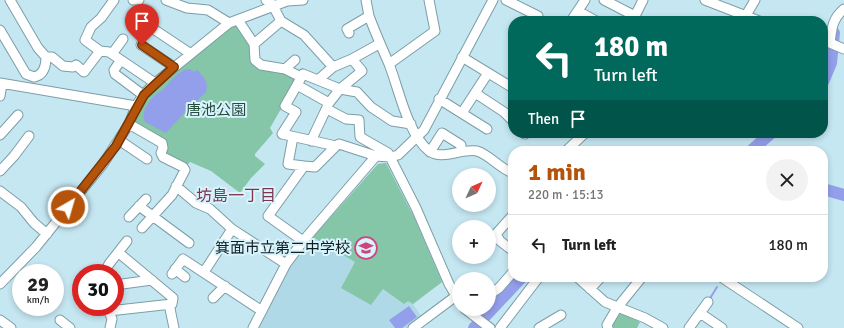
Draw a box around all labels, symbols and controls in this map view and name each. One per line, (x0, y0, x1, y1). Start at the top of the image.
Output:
pin (125, 4, 159, 45)
icon: arrive (131, 10, 153, 32)
text: 180 m (594, 30, 668, 64)
icon: left (528, 32, 580, 84)
text: Turn left (594, 64, 657, 86)
park label: 唐池公園 (186, 101, 246, 119)
icon: arrive (567, 108, 589, 130)
text: Then (528, 110, 559, 128)
text: 1 min (528, 157, 586, 187)
button: close (766, 159, 808, 201)
north arrow (452, 168, 496, 212)
map controls (452, 168, 496, 316)
position arrow (47, 186, 89, 228)
district label: 坊島一丁目 (196, 186, 276, 206)
text: 220 m · 15:13 (528, 187, 604, 203)
button: + (452, 220, 496, 264)
icon: left (528, 234, 550, 256)
school or university icon: 箕面市立第二中学校 (353, 235, 379, 261)
text: Turn left (562, 236, 616, 254)
text: 180 m (768, 236, 808, 254)
place label: 箕面市立第二中学校 (215, 239, 350, 257)
speed limit sign: 30 (72, 264, 124, 316)
text: 29 (27, 272, 49, 297)
button: − (452, 272, 496, 316)
text: km/h (27, 294, 49, 306)

